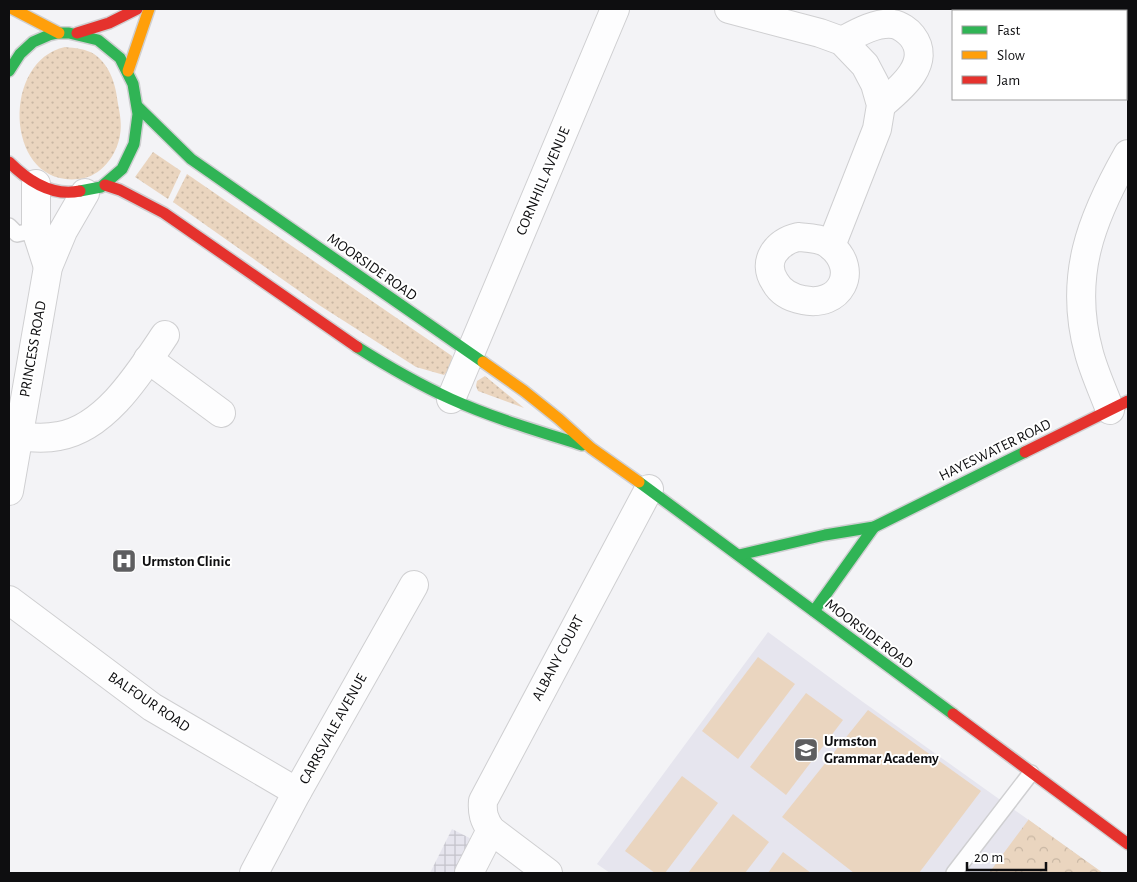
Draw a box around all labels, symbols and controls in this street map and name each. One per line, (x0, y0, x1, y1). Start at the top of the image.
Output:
legend (952, 10, 1127, 100)
text: Fast (997, 23, 1021, 38)
text: Slow (997, 48, 1025, 63)
text: Jam (997, 73, 1020, 88)
street label: CORNHILL AVENUE (513, 125, 573, 237)
street label: MOORSIDE ROAD (324, 231, 420, 304)
street label: PRINCESS ROAD (17, 299, 49, 398)
street label: HAYESWATER ROAD (937, 416, 1054, 484)
hospital icon: Urmston Clinic (111, 548, 137, 574)
place label: Urmston Clinic (142, 554, 230, 569)
street label: MOORSIDE ROAD (822, 596, 916, 672)
street label: ALBANY COURT (529, 612, 587, 703)
street label: BALFOUR ROAD (105, 669, 193, 735)
street label: CARRSVALE AVENUE (296, 671, 370, 787)
place label: Urmston Grammar Academy (824, 734, 939, 766)
school or university icon: Urmston Grammar Academy (793, 737, 819, 763)
scale bar (967, 840, 1046, 872)
text: 20 m (974, 850, 1003, 865)

